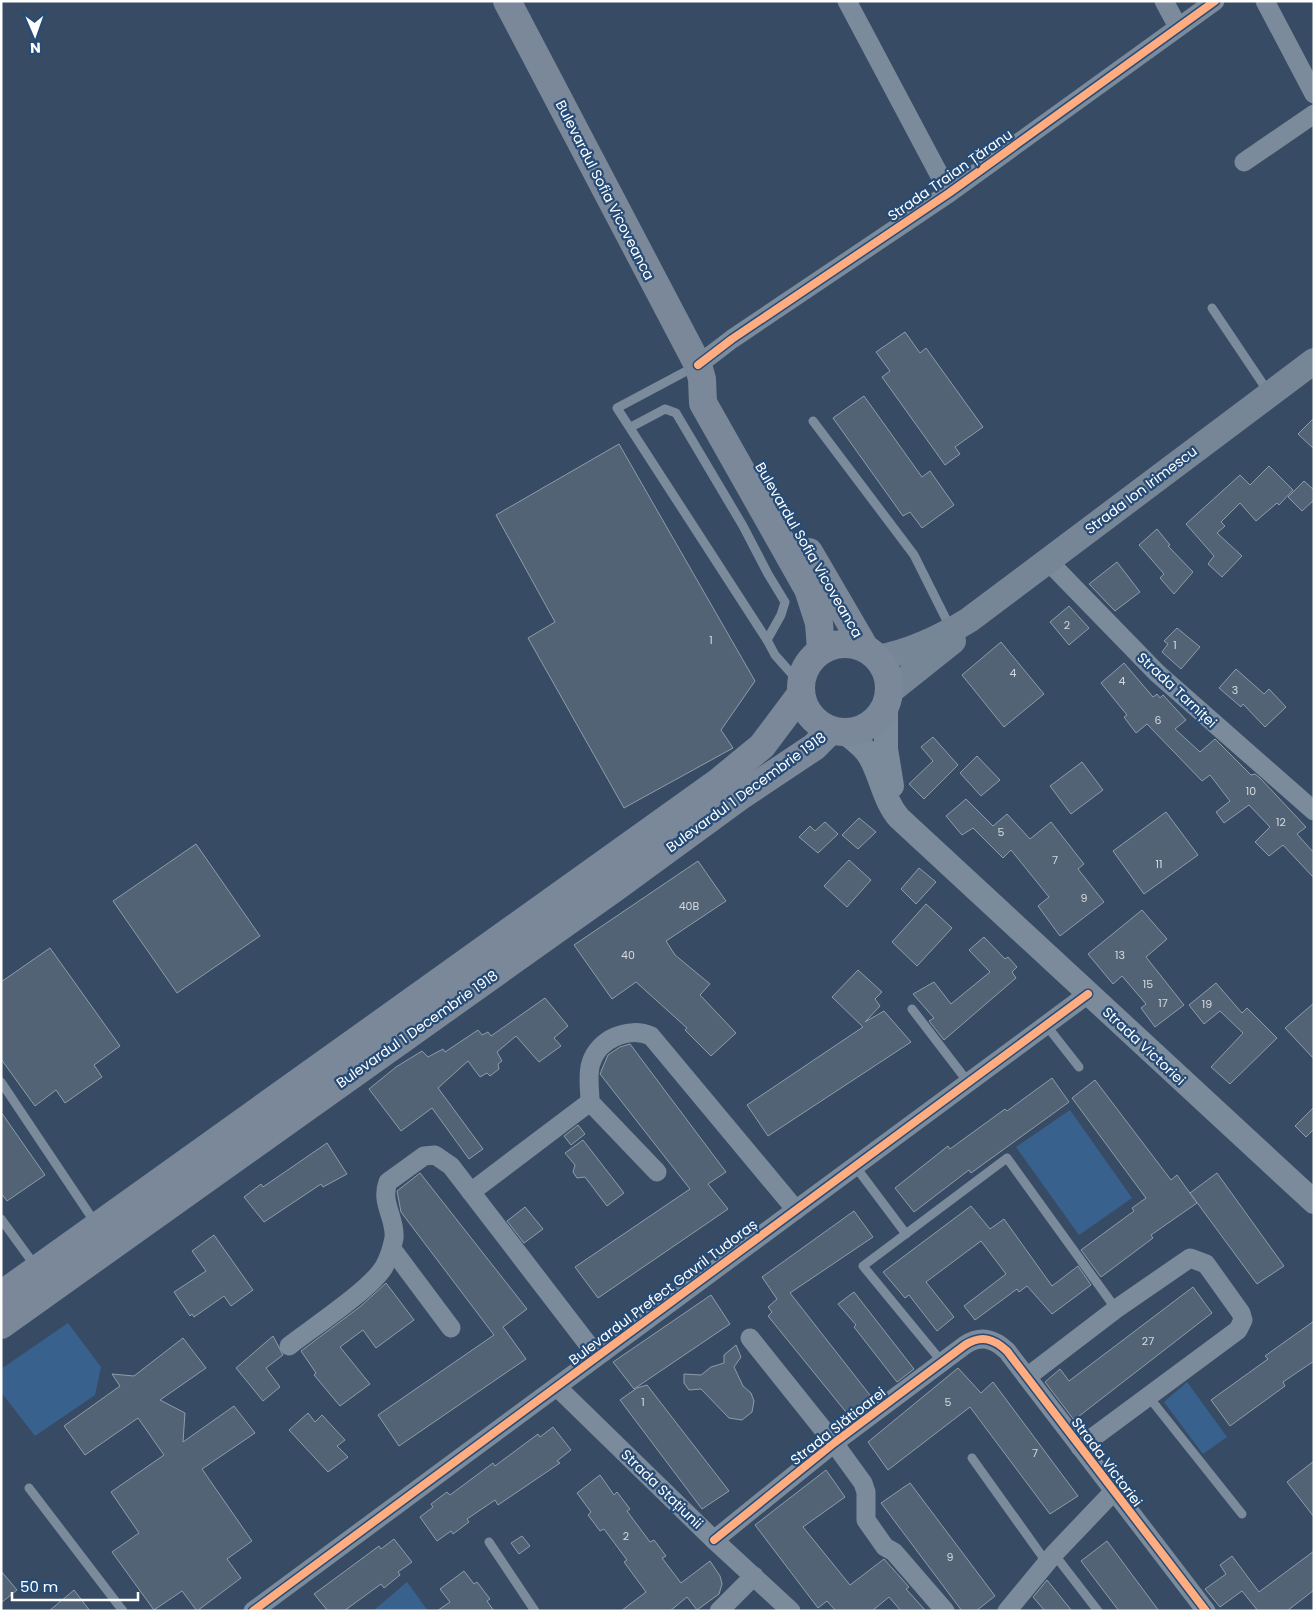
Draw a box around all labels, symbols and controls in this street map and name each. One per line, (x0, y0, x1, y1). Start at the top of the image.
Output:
north arrow (10, 10, 60, 60)
text: N (30, 38, 41, 58)
street label: Bulevardul Sofia Vicoveanca (551, 97, 659, 283)
street label: Strada Traian Țăranu (884, 124, 1016, 226)
street label: Strada Ion Irimescu (1081, 441, 1201, 539)
street label: Bulevardul Sofia Vicoveanca (750, 459, 868, 641)
house number: 2 (1064, 617, 1070, 633)
house number: 1 (709, 632, 713, 648)
house number: 1 (1173, 637, 1177, 653)
street label: Strada Tarniței (1133, 648, 1221, 732)
house number: 4 (1010, 665, 1017, 681)
house number: 4 (1119, 673, 1126, 689)
house number: 3 (1232, 682, 1238, 698)
house number: 6 (1155, 712, 1162, 728)
street label: Bulevardul 1 Decembrie 1918 (662, 727, 830, 857)
house number: 10 (1246, 783, 1256, 799)
house number: 12 (1276, 814, 1286, 830)
house number: 5 (998, 824, 1005, 840)
house number: 7 (1052, 852, 1058, 868)
house number: 11 (1155, 856, 1163, 872)
house number: 9 (1081, 890, 1088, 906)
house number: 40B (679, 898, 700, 914)
house number: 40 (621, 947, 635, 963)
house number: 13 (1115, 947, 1125, 963)
street label: Bulevardul 1 Decembrie 1918 (332, 965, 502, 1093)
house number: 15 (1143, 976, 1153, 992)
house number: 17 (1158, 995, 1168, 1011)
house number: 19 (1202, 996, 1212, 1012)
street label: Strada Victoriei (1098, 1002, 1190, 1090)
street label: Bulevardul Prefect Gavril Tudoraș (565, 1214, 761, 1370)
house number: 27 (1142, 1333, 1154, 1349)
street label: Strada Slătioarei (786, 1382, 890, 1470)
house number: 1 (641, 1394, 645, 1410)
house number: 5 (945, 1394, 952, 1410)
street label: Strada Victoriei (1067, 1413, 1147, 1511)
street label: Strada Stațiunii (617, 1445, 707, 1533)
house number: 7 (1032, 1445, 1038, 1461)
house number: 2 (623, 1528, 629, 1544)
house number: 9 (947, 1549, 954, 1565)
scale bar (12, 1570, 139, 1602)
text: 50 m (20, 1576, 58, 1597)

